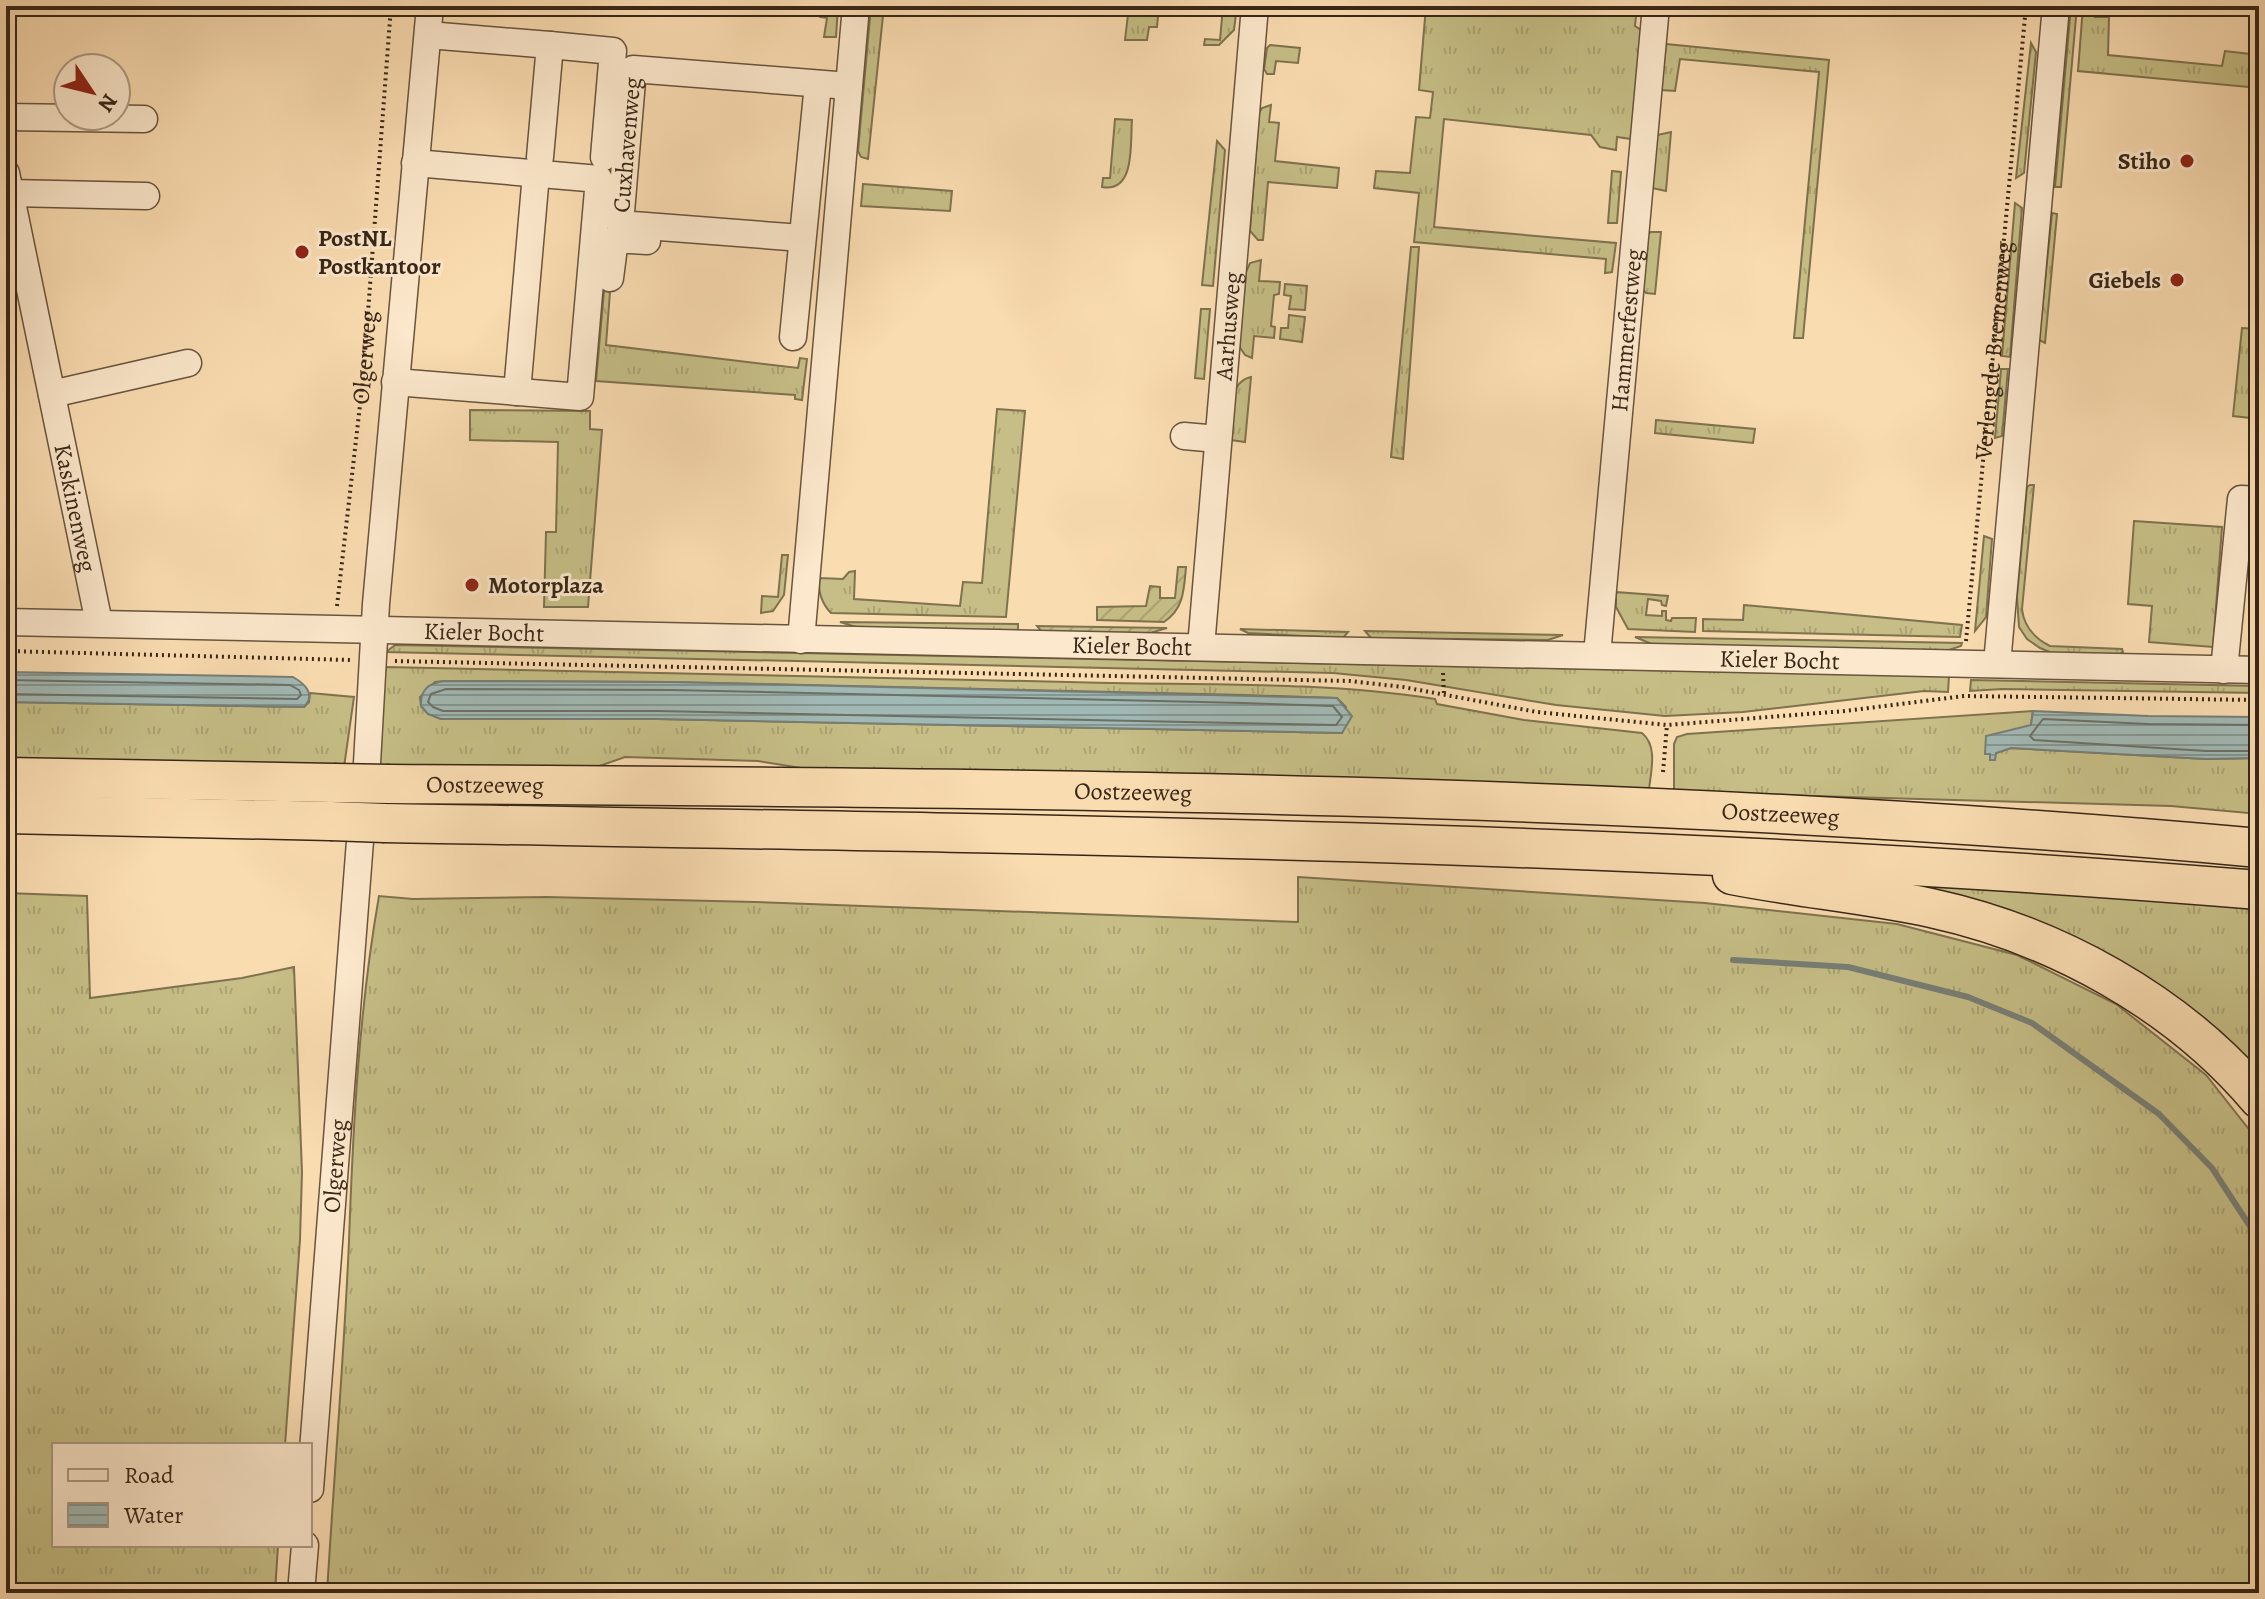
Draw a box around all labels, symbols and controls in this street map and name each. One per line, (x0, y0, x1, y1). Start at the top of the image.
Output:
north arrow (52, 52, 132, 132)
street label: Cuxhavenweg (605, 76, 648, 214)
text: N (91, 88, 124, 118)
place label: Stiho (2118, 145, 2171, 177)
marker: Stiho (2178, 152, 2196, 170)
place label: PostNL Postkantoor (318, 222, 441, 282)
street label: Verlengde Bremenweg (1967, 240, 2020, 462)
marker: PostNL Postkantoor (293, 243, 311, 261)
street label: Hammerfestweg (1603, 247, 1650, 413)
place label: Giebels (2088, 264, 2161, 296)
street label: Aarhusweg (1207, 270, 1249, 383)
marker: Giebels (2168, 271, 2186, 289)
street label: Olgerweg (344, 310, 384, 406)
street label: Kaskinenweg (46, 441, 104, 575)
place label: Motorplaza (488, 569, 604, 601)
marker: Motorplaza (463, 576, 481, 594)
street label: Kieler Bocht (423, 615, 544, 649)
street label: Kieler Bocht (1071, 629, 1192, 663)
street label: Kieler Bocht (1719, 643, 1840, 677)
street label: Oostzeeweg (426, 768, 544, 801)
street label: Oostzeeweg (1074, 775, 1192, 809)
street label: Oostzeeweg (1721, 795, 1840, 833)
street label: Olgerweg (315, 1118, 354, 1214)
legend (52, 1443, 312, 1547)
text: Road (124, 1459, 174, 1491)
text: Water (123, 1499, 184, 1531)

